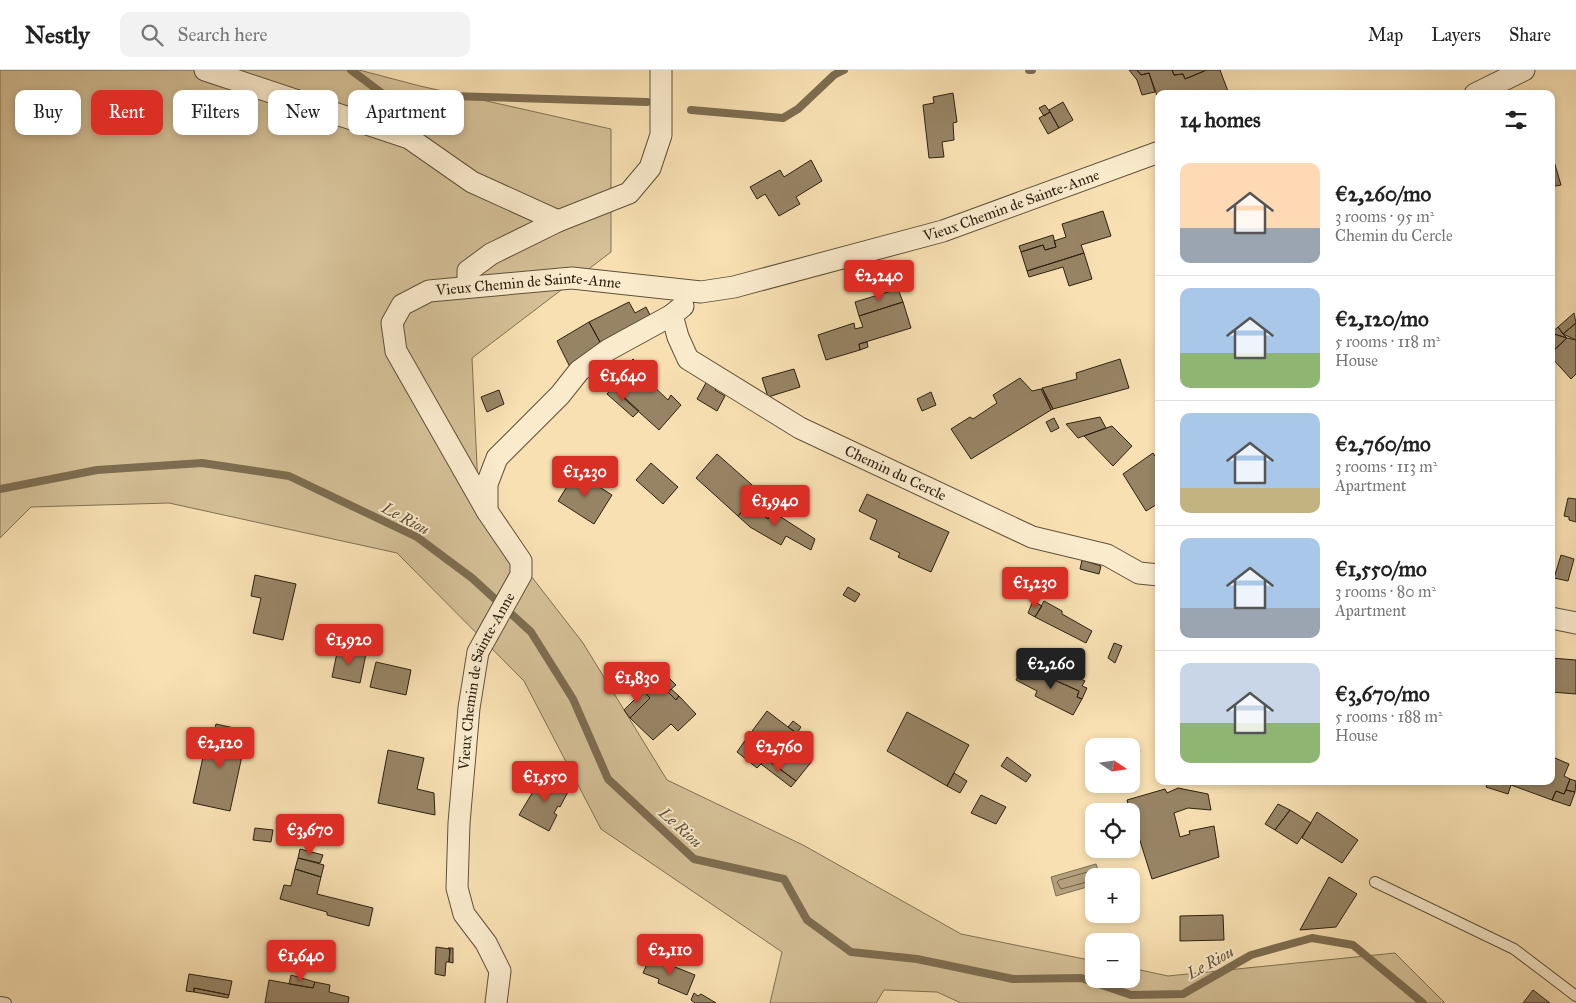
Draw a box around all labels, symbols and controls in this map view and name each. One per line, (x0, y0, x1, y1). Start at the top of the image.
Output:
search box (120, 12, 470, 57)
text: Nestly (25, 20, 90, 50)
icon: search (138, 21, 166, 49)
text: Search here (178, 23, 267, 46)
text: Map (1368, 24, 1403, 46)
text: Layers (1431, 24, 1481, 46)
text: Share (1509, 24, 1551, 46)
chip: Buy (15, 90, 81, 135)
chip: Rent (91, 90, 163, 135)
chip: Filters (173, 90, 258, 135)
chip: New (268, 90, 338, 135)
chip: Apartment (348, 90, 464, 135)
icon: filters (1502, 106, 1530, 134)
text: 14 homes (1180, 107, 1261, 133)
street label: Vieux Chemin de Sainte-Anne (920, 166, 1102, 245)
text: €2,260/mo (1335, 181, 1431, 207)
icon: home (1220, 183, 1280, 243)
text: 3 rooms · 95 m² (1335, 207, 1434, 226)
text: Chemin du Cercle (1335, 226, 1453, 245)
pin: €2,240 (838, 260, 920, 302)
text: €2,240 (855, 266, 903, 285)
street label: Vieux Chemin de Sainte-Anne (434, 269, 622, 299)
text: €2,120/mo (1335, 306, 1429, 332)
icon: home (1220, 308, 1280, 368)
text: 5 rooms · 118 m² (1335, 332, 1440, 351)
text: House (1335, 351, 1378, 370)
pin: €1,640 (582, 360, 664, 402)
text: €1,640 (600, 366, 646, 385)
text: €2,760/mo (1335, 431, 1431, 457)
icon: home (1220, 433, 1280, 493)
street label: Chemin du Cercle (842, 441, 949, 504)
pin: €1,230 (544, 456, 626, 498)
text: 3 rooms · 113 m² (1335, 457, 1437, 476)
text: €1,230 (563, 462, 607, 481)
text: Apartment (1335, 476, 1407, 495)
pin: €1,940 (734, 484, 816, 527)
text: €1,940 (752, 491, 798, 510)
water label: Le Riou (378, 498, 433, 539)
text: €1,550/mo (1335, 556, 1427, 582)
icon: home (1220, 558, 1280, 618)
pin: €1,230 (994, 566, 1076, 609)
text: €1,230 (1013, 573, 1057, 592)
text: 3 rooms · 80 m² (1335, 582, 1436, 601)
street label: Vieux Chemin de Sainte-Anne (455, 589, 519, 772)
text: Apartment (1335, 601, 1407, 620)
pin: €1,920 (308, 624, 390, 666)
text: €1,920 (326, 630, 372, 649)
pin: €2,260 (1010, 648, 1092, 690)
text: €2,260 (1027, 654, 1075, 673)
pin: €1,830 (596, 662, 678, 704)
text: €1,830 (615, 668, 659, 687)
text: €3,670/mo (1335, 681, 1430, 707)
icon: home (1220, 683, 1280, 743)
text: 5 rooms · 188 m² (1335, 707, 1443, 726)
pin: €2,120 (179, 726, 261, 769)
text: House (1335, 726, 1378, 745)
pin: €2,760 (738, 730, 820, 773)
text: €2,120 (197, 733, 243, 752)
text: €2,760 (755, 737, 803, 756)
north arrow (1085, 738, 1140, 792)
map controls (1085, 738, 1140, 988)
pin: €1,550 (504, 760, 586, 803)
text: €1,550 (523, 767, 567, 786)
water label: Le Riou (655, 803, 706, 851)
button: locate (1085, 803, 1140, 858)
pin: €3,670 (269, 814, 351, 856)
text: €3,670 (287, 820, 333, 839)
button: + (1085, 868, 1140, 923)
button: − (1085, 933, 1140, 988)
pin: €2,110 (629, 934, 711, 976)
pin: €1,640 (260, 940, 342, 982)
text: €2,110 (648, 940, 692, 959)
water label: Le Riou (1182, 942, 1237, 984)
text: €1,640 (278, 946, 324, 965)

